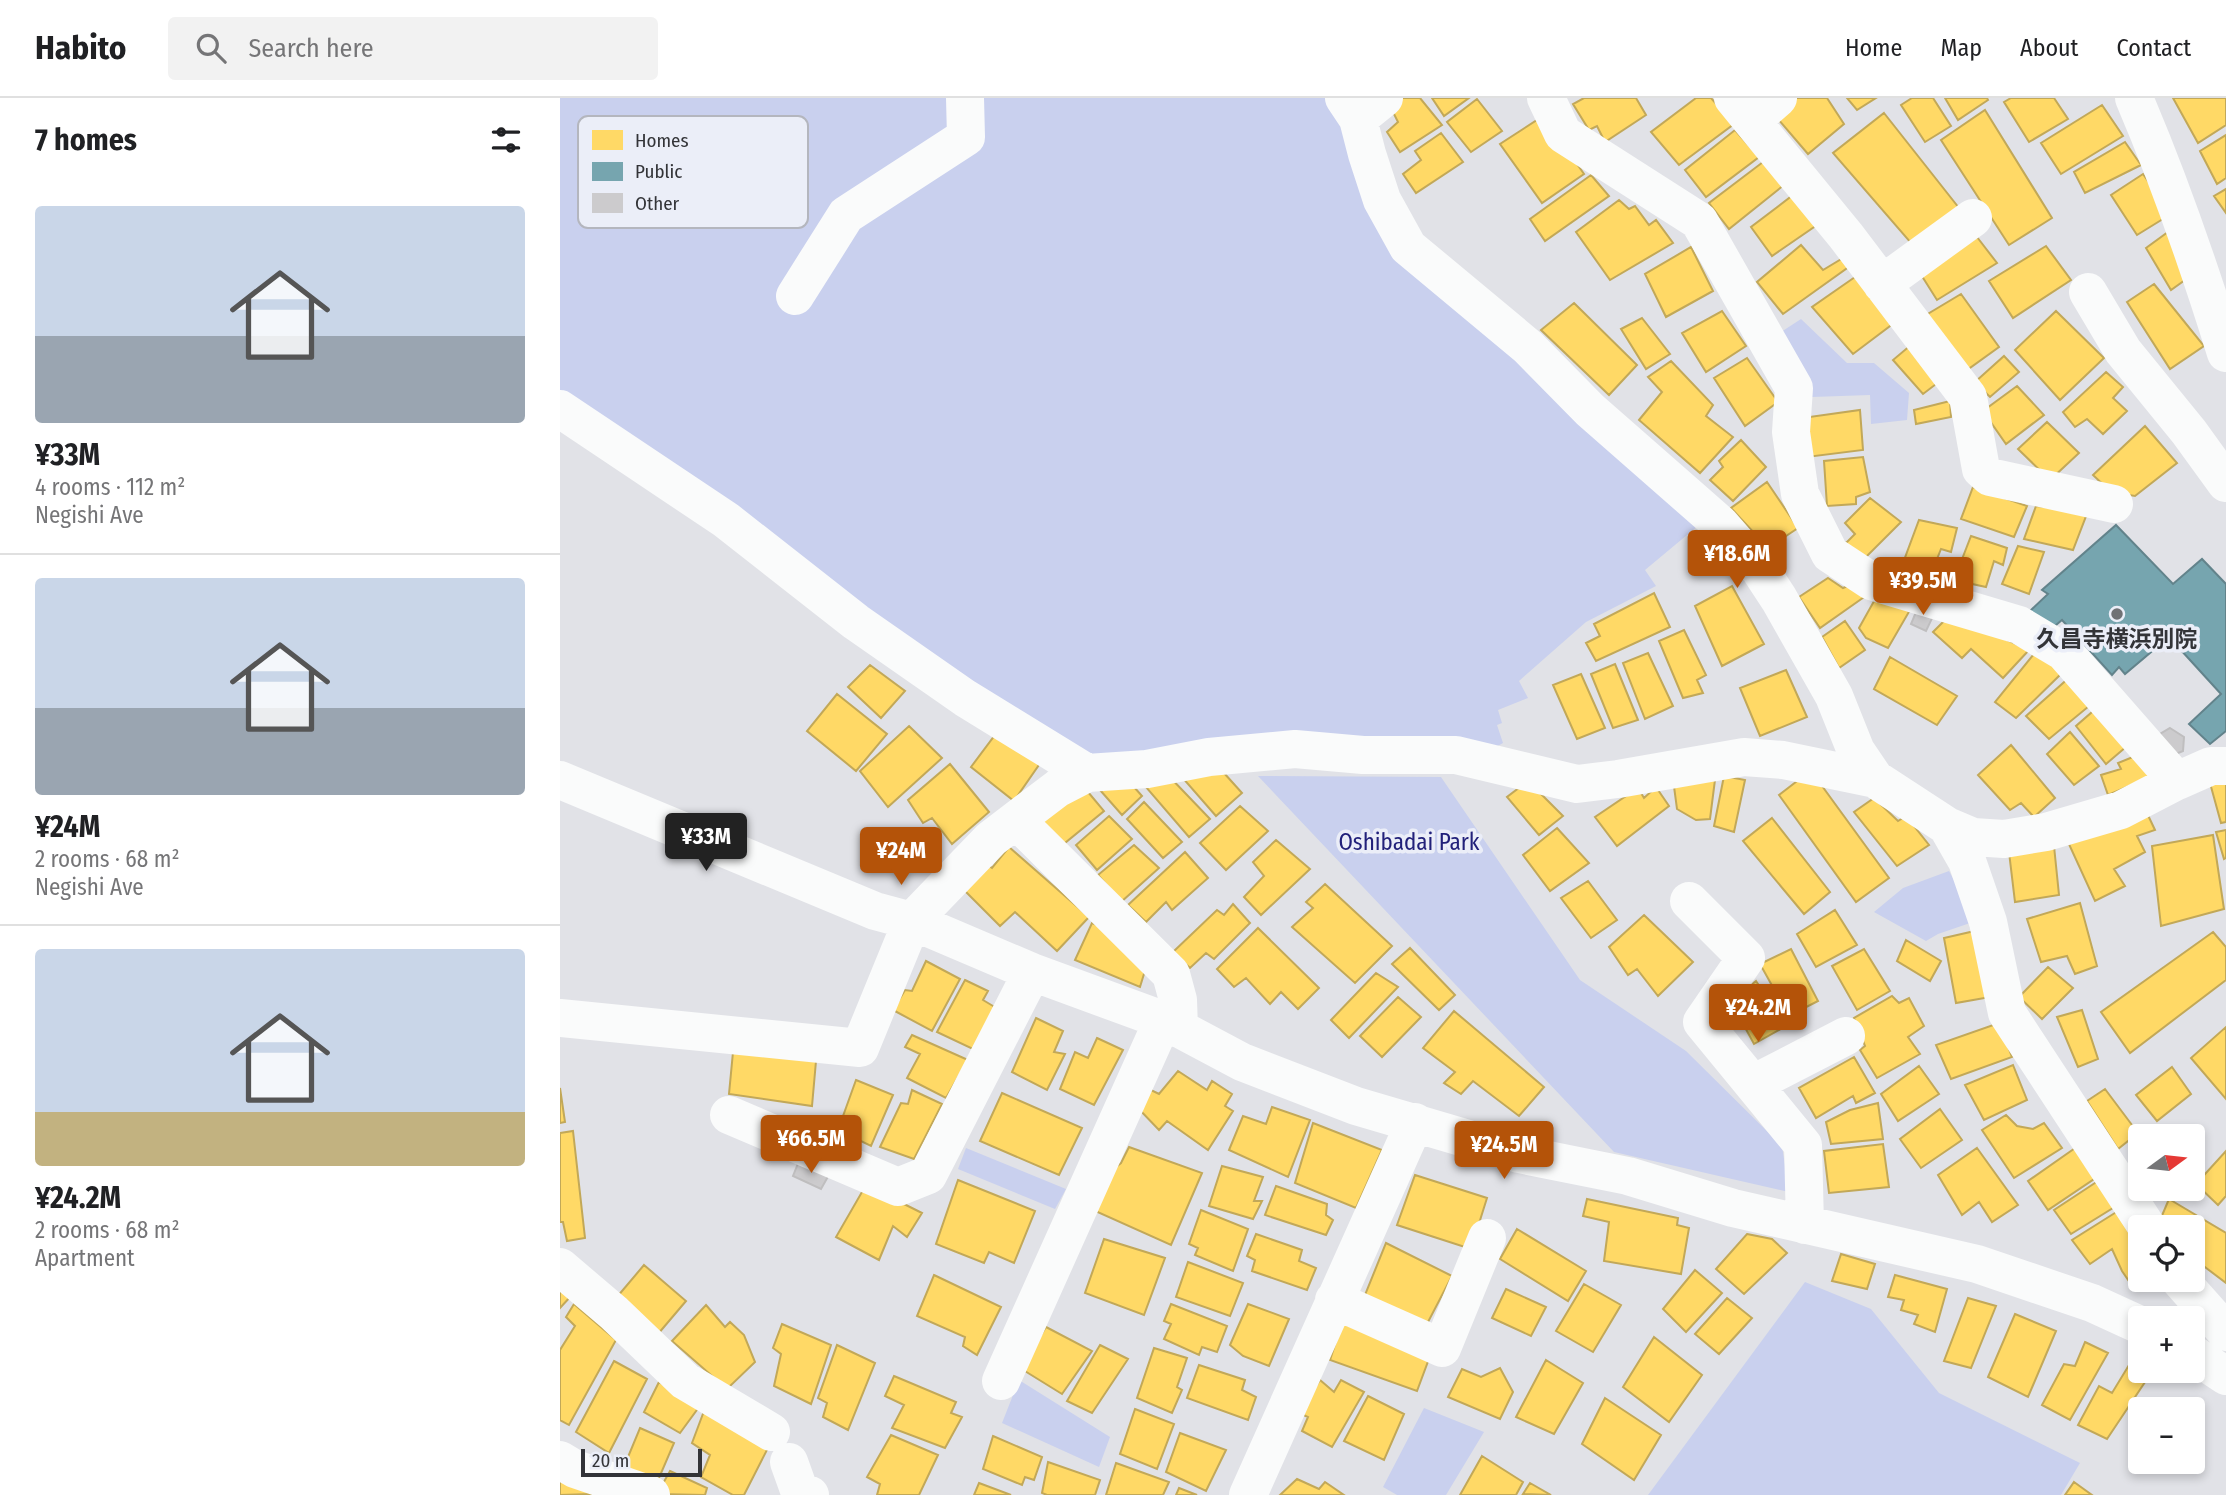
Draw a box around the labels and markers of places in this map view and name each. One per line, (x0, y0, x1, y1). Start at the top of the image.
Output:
pin: ¥18.6M (1680, 531, 1794, 590)
pin: ¥39.5M (1866, 558, 1980, 617)
marker: 久昌寺横浜別院 (2109, 606, 2125, 622)
place label: 久昌寺横浜別院 (2037, 625, 2198, 653)
pin: ¥33M (665, 814, 747, 873)
pin: ¥24M (860, 828, 942, 887)
pin: ¥24.2M (1701, 984, 1815, 1044)
pin: ¥66.5M (754, 1116, 868, 1175)
pin: ¥24.5M (1447, 1122, 1561, 1181)

